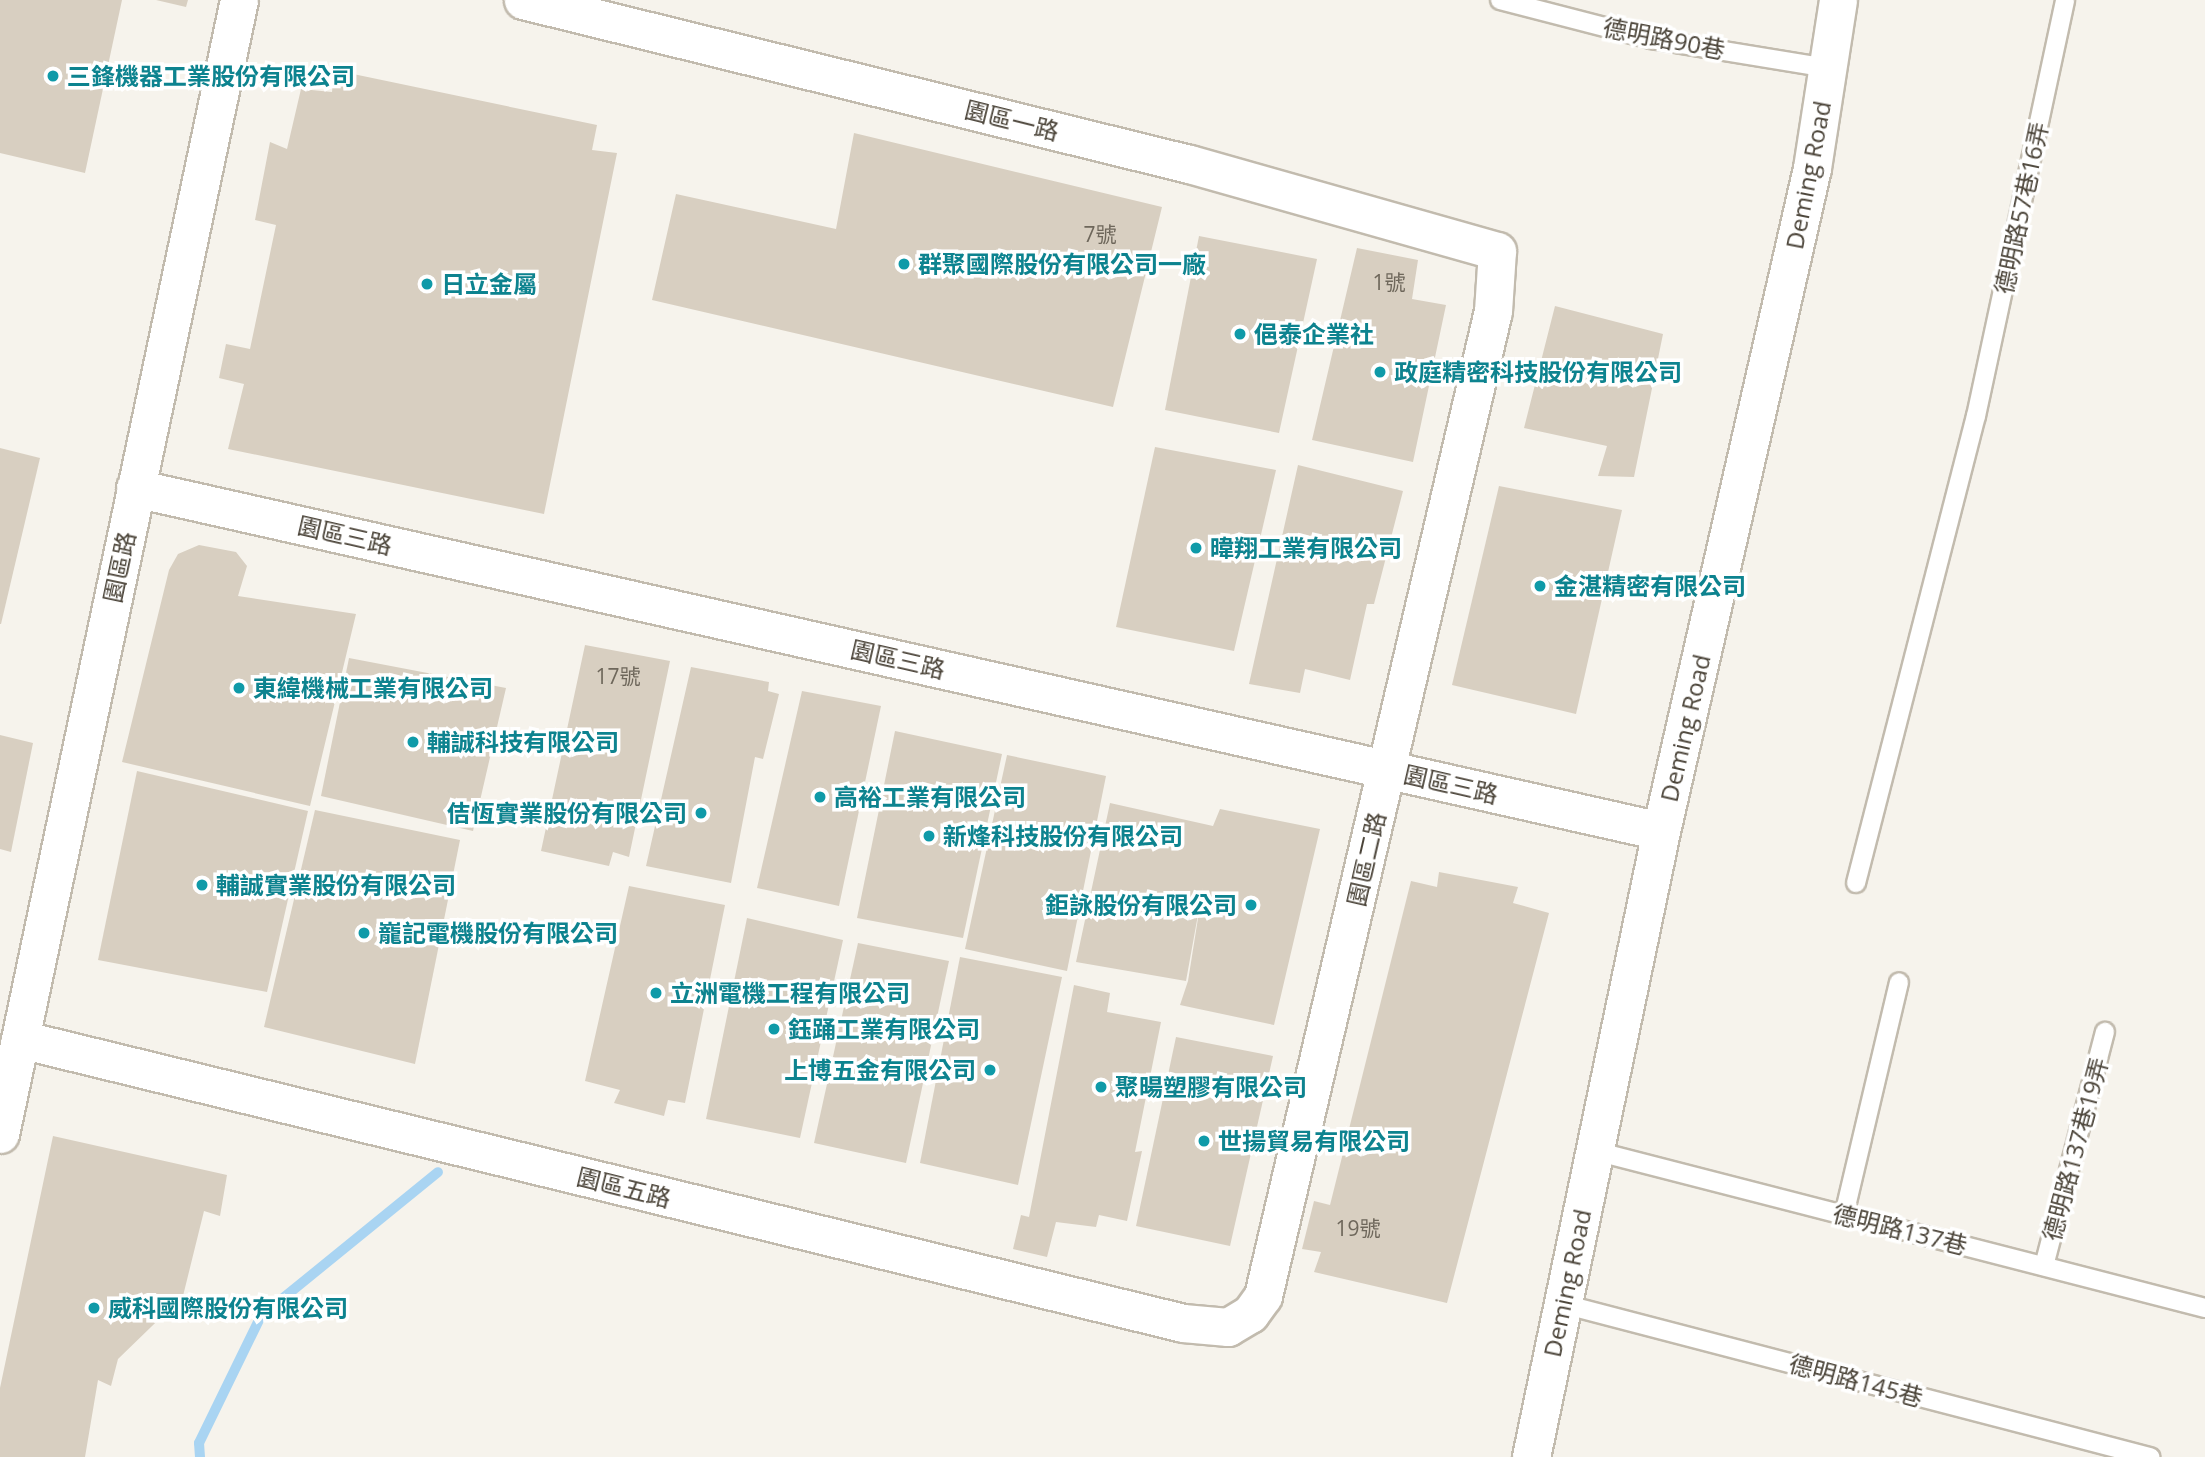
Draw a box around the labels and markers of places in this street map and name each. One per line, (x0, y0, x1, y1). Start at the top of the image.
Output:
place label: 三鋒機器工業股份有限公司 (67, 62, 355, 90)
marker: 三鋒機器工業股份有限公司 (45, 68, 61, 84)
place label: 群聚國際股份有限公司一廠 (918, 250, 1206, 278)
marker: 群聚國際股份有限公司一廠 (896, 256, 912, 272)
place label: 日立金屬 (441, 270, 537, 298)
marker: 日立金屬 (419, 276, 435, 292)
place label: 俋泰企業社 (1254, 320, 1374, 348)
marker: 俋泰企業社 (1232, 326, 1248, 342)
place label: 政庭精密科技股份有限公司 (1394, 358, 1682, 386)
marker: 政庭精密科技股份有限公司 (1372, 364, 1388, 380)
place label: 暐翔工業有限公司 (1210, 534, 1402, 562)
marker: 暐翔工業有限公司 (1188, 540, 1204, 556)
place label: 金湛精密有限公司 (1554, 572, 1746, 600)
marker: 金湛精密有限公司 (1532, 578, 1548, 594)
place label: 東緯機械工業有限公司 (253, 674, 493, 702)
marker: 東緯機械工業有限公司 (231, 680, 247, 696)
place label: 輔誠科技有限公司 (427, 728, 619, 756)
marker: 輔誠科技有限公司 (405, 734, 421, 750)
place label: 高裕工業有限公司 (834, 783, 1026, 811)
marker: 高裕工業有限公司 (812, 789, 828, 805)
place label: 佶恆實業股份有限公司 (447, 799, 687, 827)
marker: 佶恆實業股份有限公司 (693, 805, 709, 821)
place label: 新烽科技股份有限公司 (943, 822, 1183, 850)
marker: 新烽科技股份有限公司 (921, 828, 937, 844)
place label: 輔誠實業股份有限公司 (216, 871, 456, 899)
marker: 輔誠實業股份有限公司 (194, 877, 210, 893)
place label: 鉅詠股份有限公司 (1045, 891, 1237, 919)
marker: 鉅詠股份有限公司 (1243, 897, 1259, 913)
place label: 巃記電機股份有限公司 (378, 919, 618, 947)
marker: 巃記電機股份有限公司 (356, 925, 372, 941)
place label: 立洲電機工程有限公司 (670, 979, 910, 1007)
marker: 立洲電機工程有限公司 (648, 985, 664, 1001)
place label: 鈺踊工業有限公司 (788, 1015, 980, 1043)
marker: 鈺踊工業有限公司 (766, 1021, 782, 1037)
place label: 上博五金有限公司 (784, 1056, 976, 1084)
marker: 上博五金有限公司 (982, 1062, 998, 1078)
place label: 聚暘塑膠有限公司 (1115, 1073, 1307, 1101)
marker: 聚暘塑膠有限公司 (1093, 1079, 1109, 1095)
place label: 世揚貿易有限公司 (1218, 1127, 1410, 1155)
marker: 世揚貿易有限公司 (1196, 1133, 1212, 1149)
place label: 威科國際股份有限公司 (108, 1294, 348, 1322)
marker: 威科國際股份有限公司 (86, 1300, 102, 1316)

